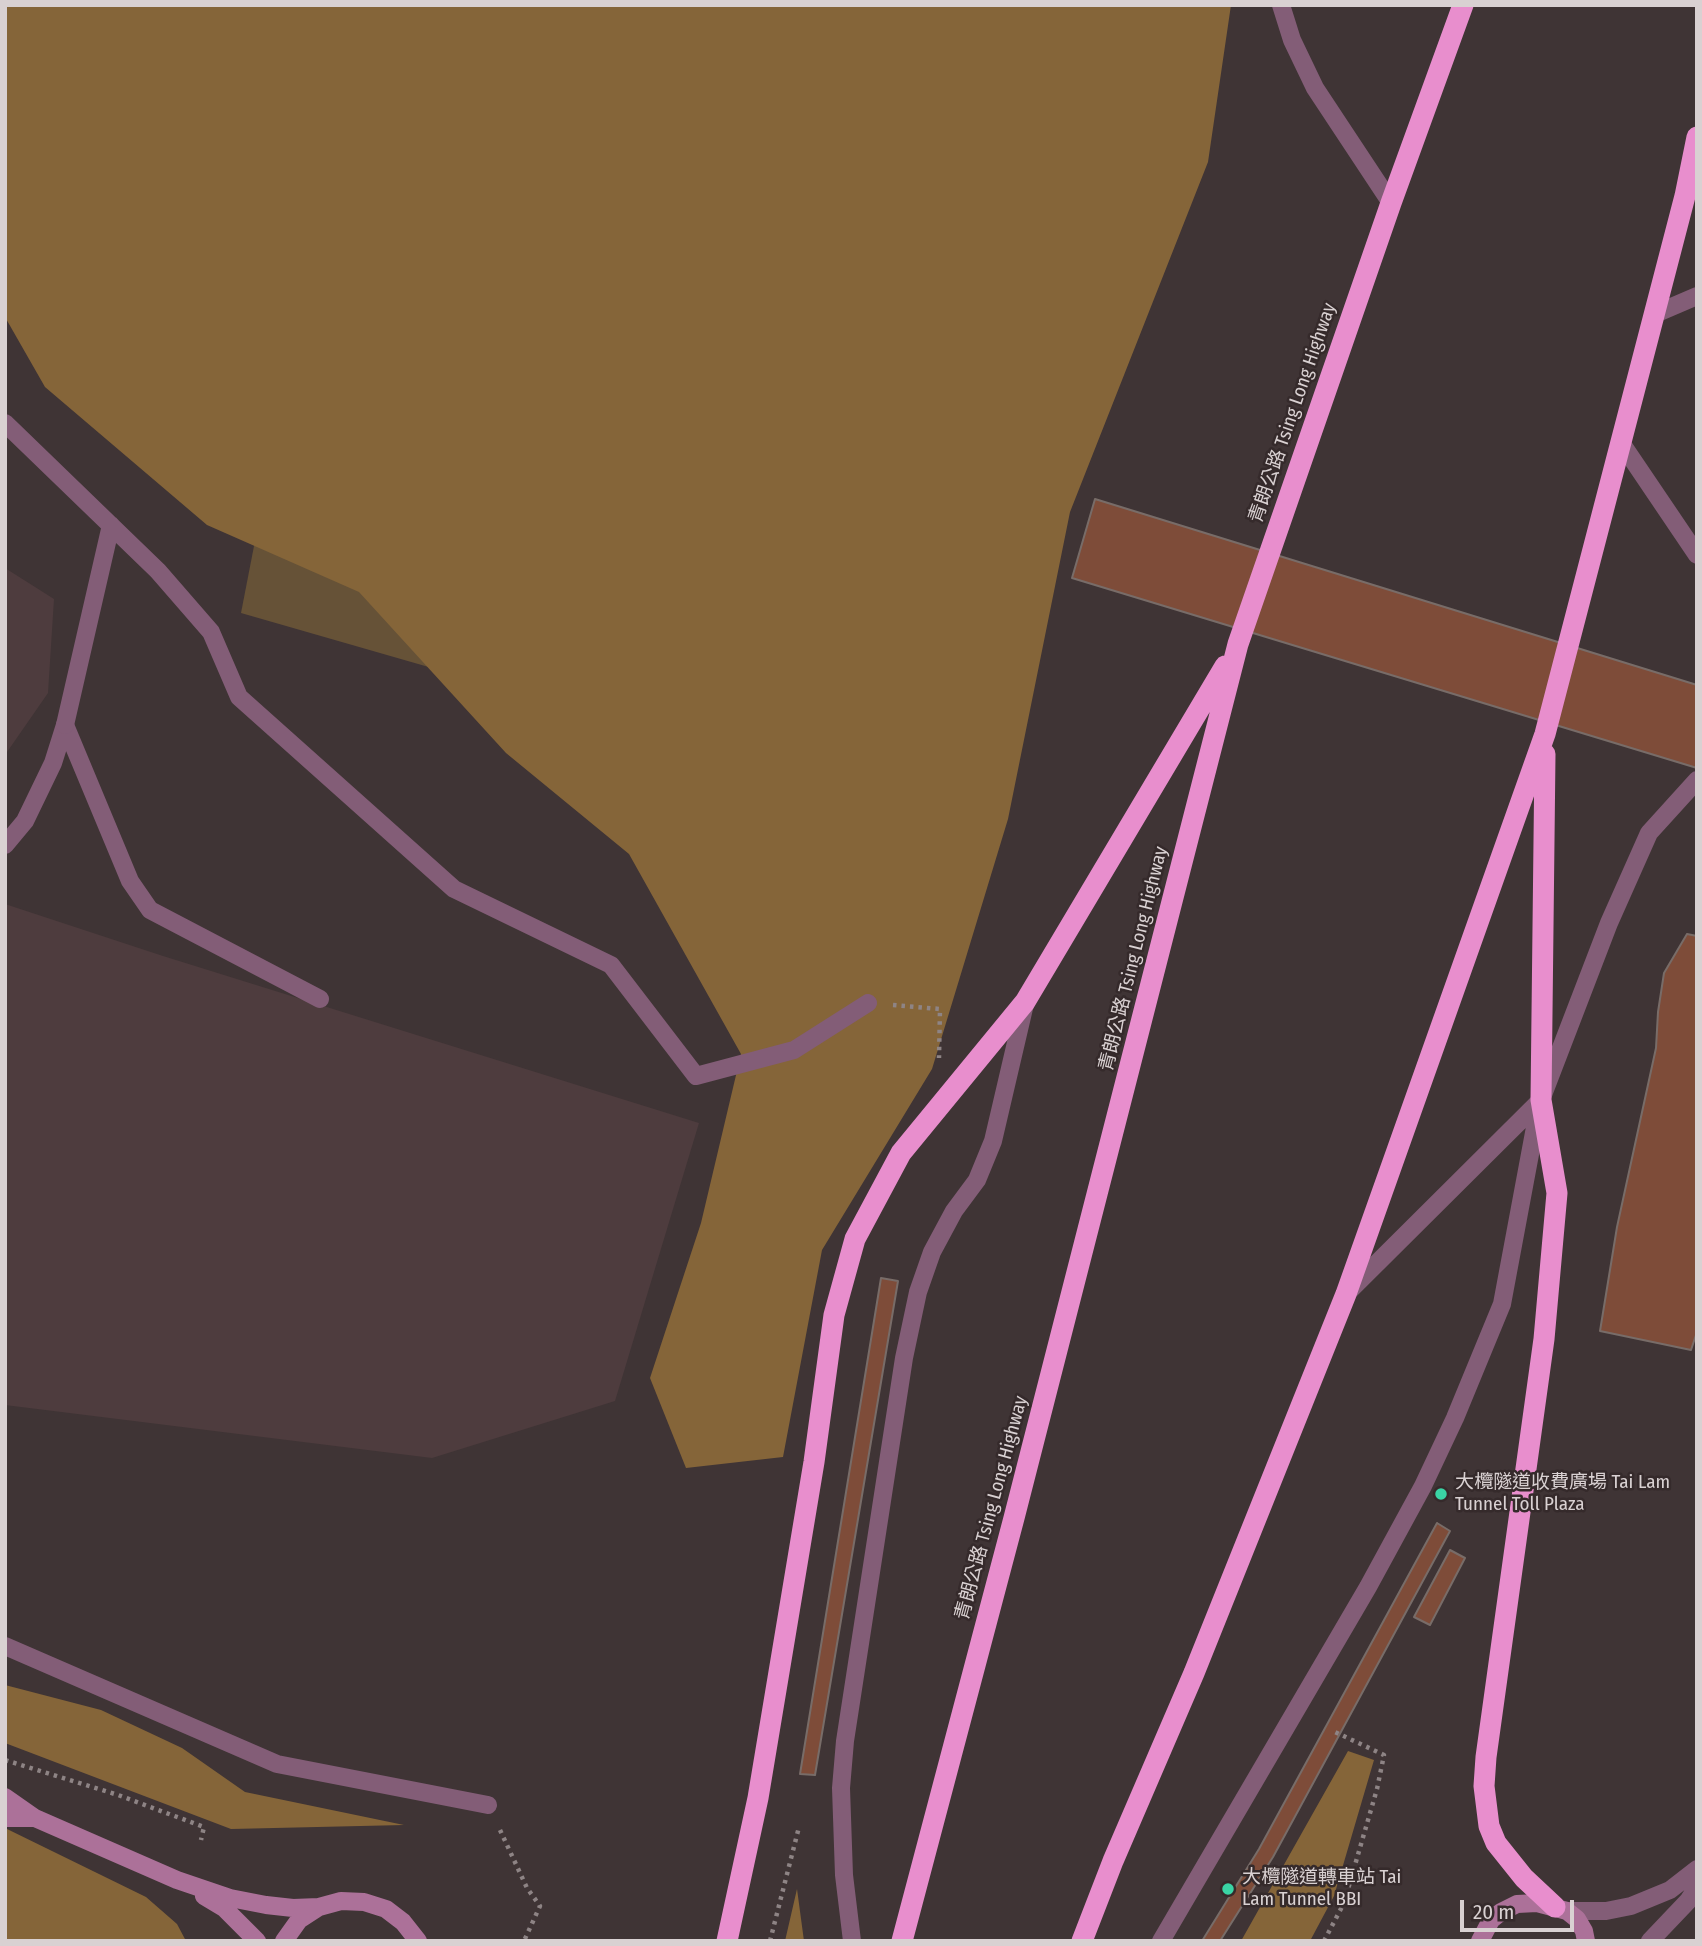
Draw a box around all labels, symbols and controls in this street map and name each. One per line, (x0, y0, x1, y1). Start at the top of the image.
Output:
street label: 青朗公路 Tsing Long Highway (1245, 300, 1341, 526)
street label: 青朗公路 Tsing Long Highway (1095, 844, 1173, 1074)
street label: 青朗公路 Tsing Long Highway (951, 1394, 1033, 1622)
place label: 大欖隧道收費廣場 Tai Lam Tunnel Toll Plaza (1455, 1472, 1670, 1516)
marker: 大欖隧道收費廣場 Tai Lam Tunnel Toll Plaza (1433, 1486, 1449, 1502)
place label: 大欖隧道轉車站 Tai Lam Tunnel BBI (1242, 1867, 1401, 1911)
marker: 大欖隧道轉車站 Tai Lam Tunnel BBI (1220, 1881, 1236, 1897)
scale bar (1464, 1886, 1578, 1930)
text: 20 m (1473, 1899, 1514, 1925)

